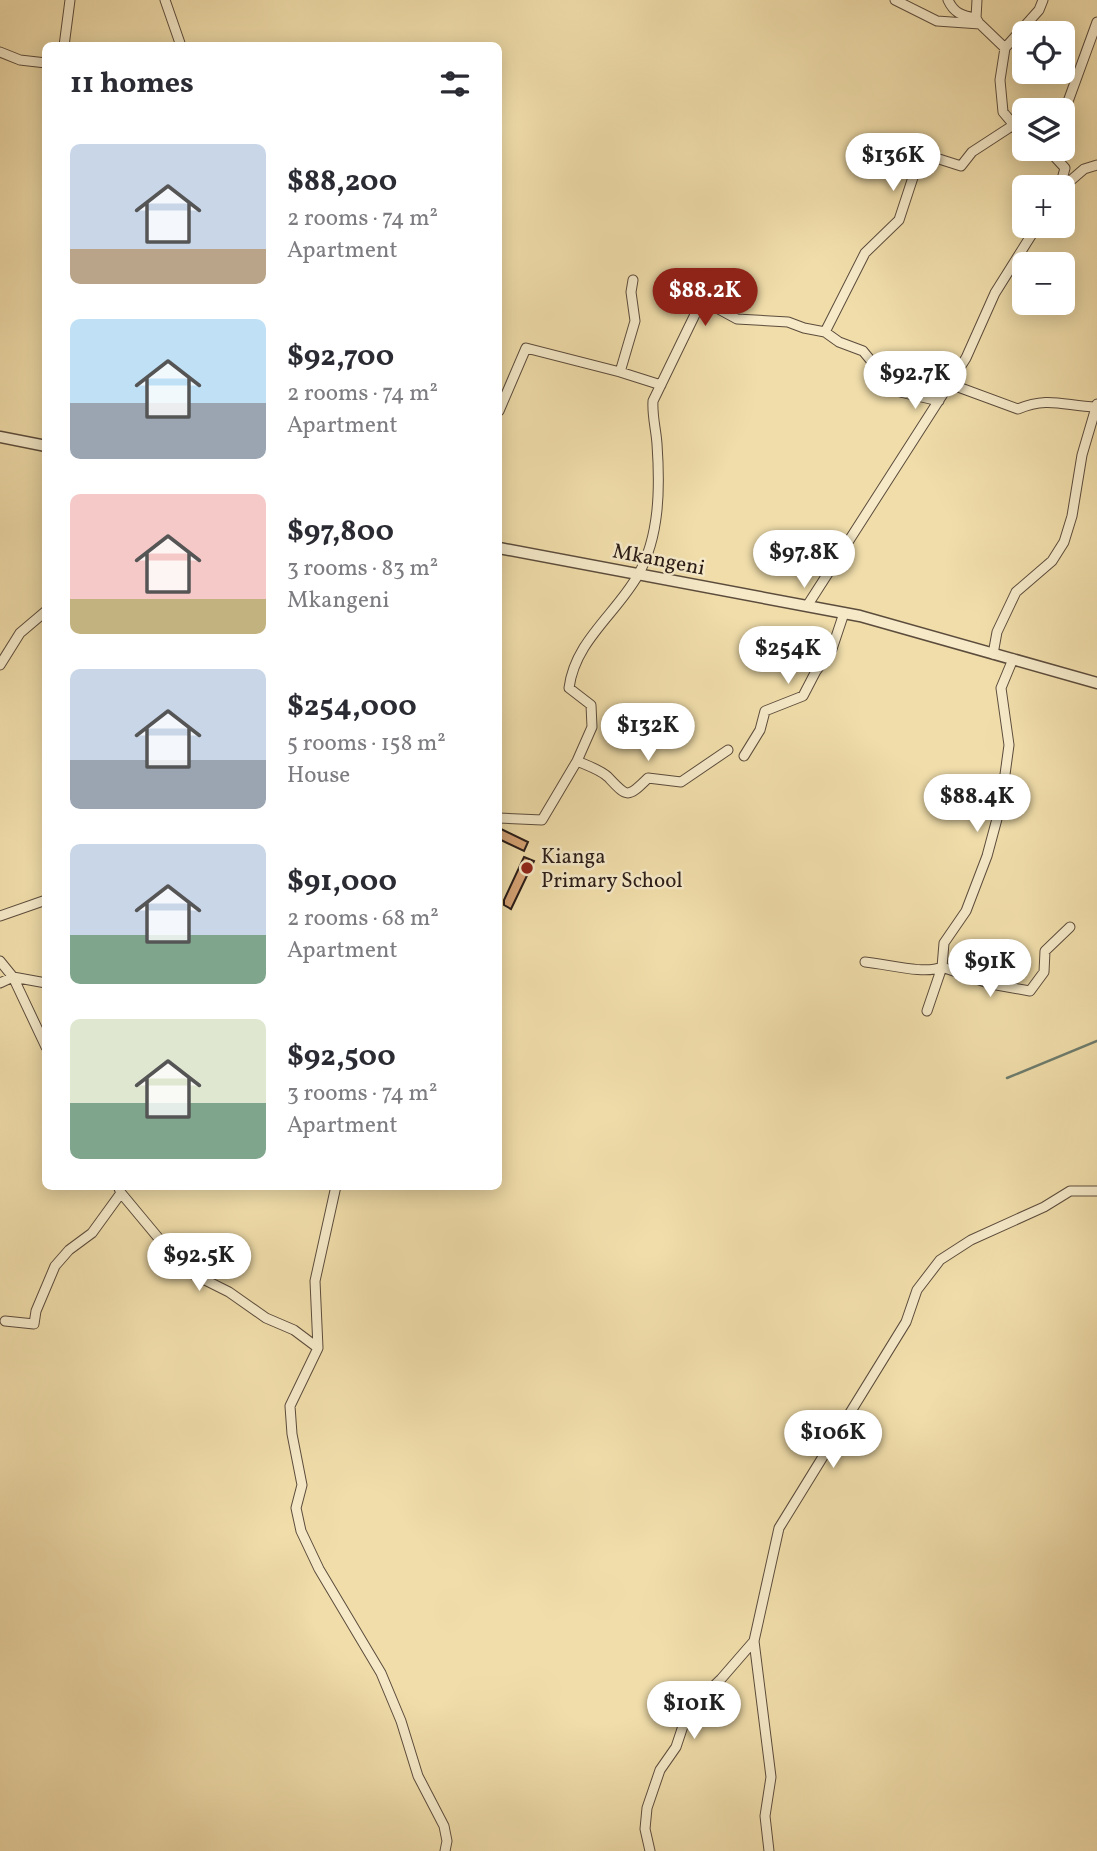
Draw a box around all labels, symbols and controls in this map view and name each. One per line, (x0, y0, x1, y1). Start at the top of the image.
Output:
map controls (1012, 21, 1075, 315)
button: locate (1012, 21, 1075, 84)
text: 11 homes (70, 63, 194, 105)
icon: filters (436, 65, 474, 103)
button: layers (1012, 98, 1075, 161)
pin: $136K (844, 134, 942, 193)
text: $136K (861, 140, 925, 172)
text: $88,200 (287, 161, 397, 203)
icon: home (126, 172, 210, 256)
button: + (1012, 175, 1075, 238)
text: 2 rooms · 74 m² (287, 203, 438, 235)
text: Apartment (287, 235, 398, 267)
button: − (1012, 252, 1075, 315)
pin: $88.2K (648, 268, 762, 328)
text: $88.2K (669, 275, 741, 307)
text: $92,700 (287, 336, 394, 378)
icon: home (126, 347, 210, 431)
pin: $92.7K (858, 352, 972, 411)
text: $92.7K (880, 358, 950, 390)
text: 2 rooms · 74 m² (287, 378, 438, 410)
text: Apartment (287, 410, 398, 442)
text: $97,800 (287, 511, 394, 553)
icon: home (126, 522, 210, 606)
pin: $97.8K (747, 530, 861, 590)
street label: Mkangeni (610, 537, 707, 584)
text: $97.8K (769, 537, 839, 569)
text: 3 rooms · 83 m² (287, 553, 438, 585)
text: Mkangeni (287, 585, 389, 617)
pin: $254K (739, 626, 837, 686)
text: $254K (755, 633, 821, 665)
text: $254,000 (287, 686, 417, 728)
icon: home (126, 697, 210, 781)
pin: $132K (599, 704, 697, 763)
text: $132K (617, 710, 679, 742)
text: 5 rooms · 158 m² (287, 728, 446, 760)
text: House (287, 760, 350, 792)
pin: $88.4K (920, 774, 1034, 834)
text: $88.4K (940, 781, 1014, 813)
place label: Kianga Primary School (541, 843, 682, 896)
marker: Kianga Primary School (519, 860, 535, 876)
text: $91,000 (287, 861, 397, 903)
icon: home (126, 872, 210, 956)
text: 2 rooms · 68 m² (287, 903, 439, 935)
text: Apartment (287, 935, 398, 967)
pin: $91K (949, 940, 1031, 999)
text: $91K (964, 946, 1016, 978)
text: $92,500 (287, 1036, 396, 1078)
icon: home (126, 1047, 210, 1131)
text: 3 rooms · 74 m² (287, 1078, 437, 1110)
text: Apartment (287, 1110, 398, 1142)
pin: $92.5K (142, 1234, 256, 1293)
text: $92.5K (163, 1240, 235, 1272)
pin: $106K (784, 1410, 882, 1470)
text: $106K (800, 1417, 866, 1449)
pin: $101K (645, 1682, 743, 1741)
text: $101K (663, 1688, 725, 1720)

